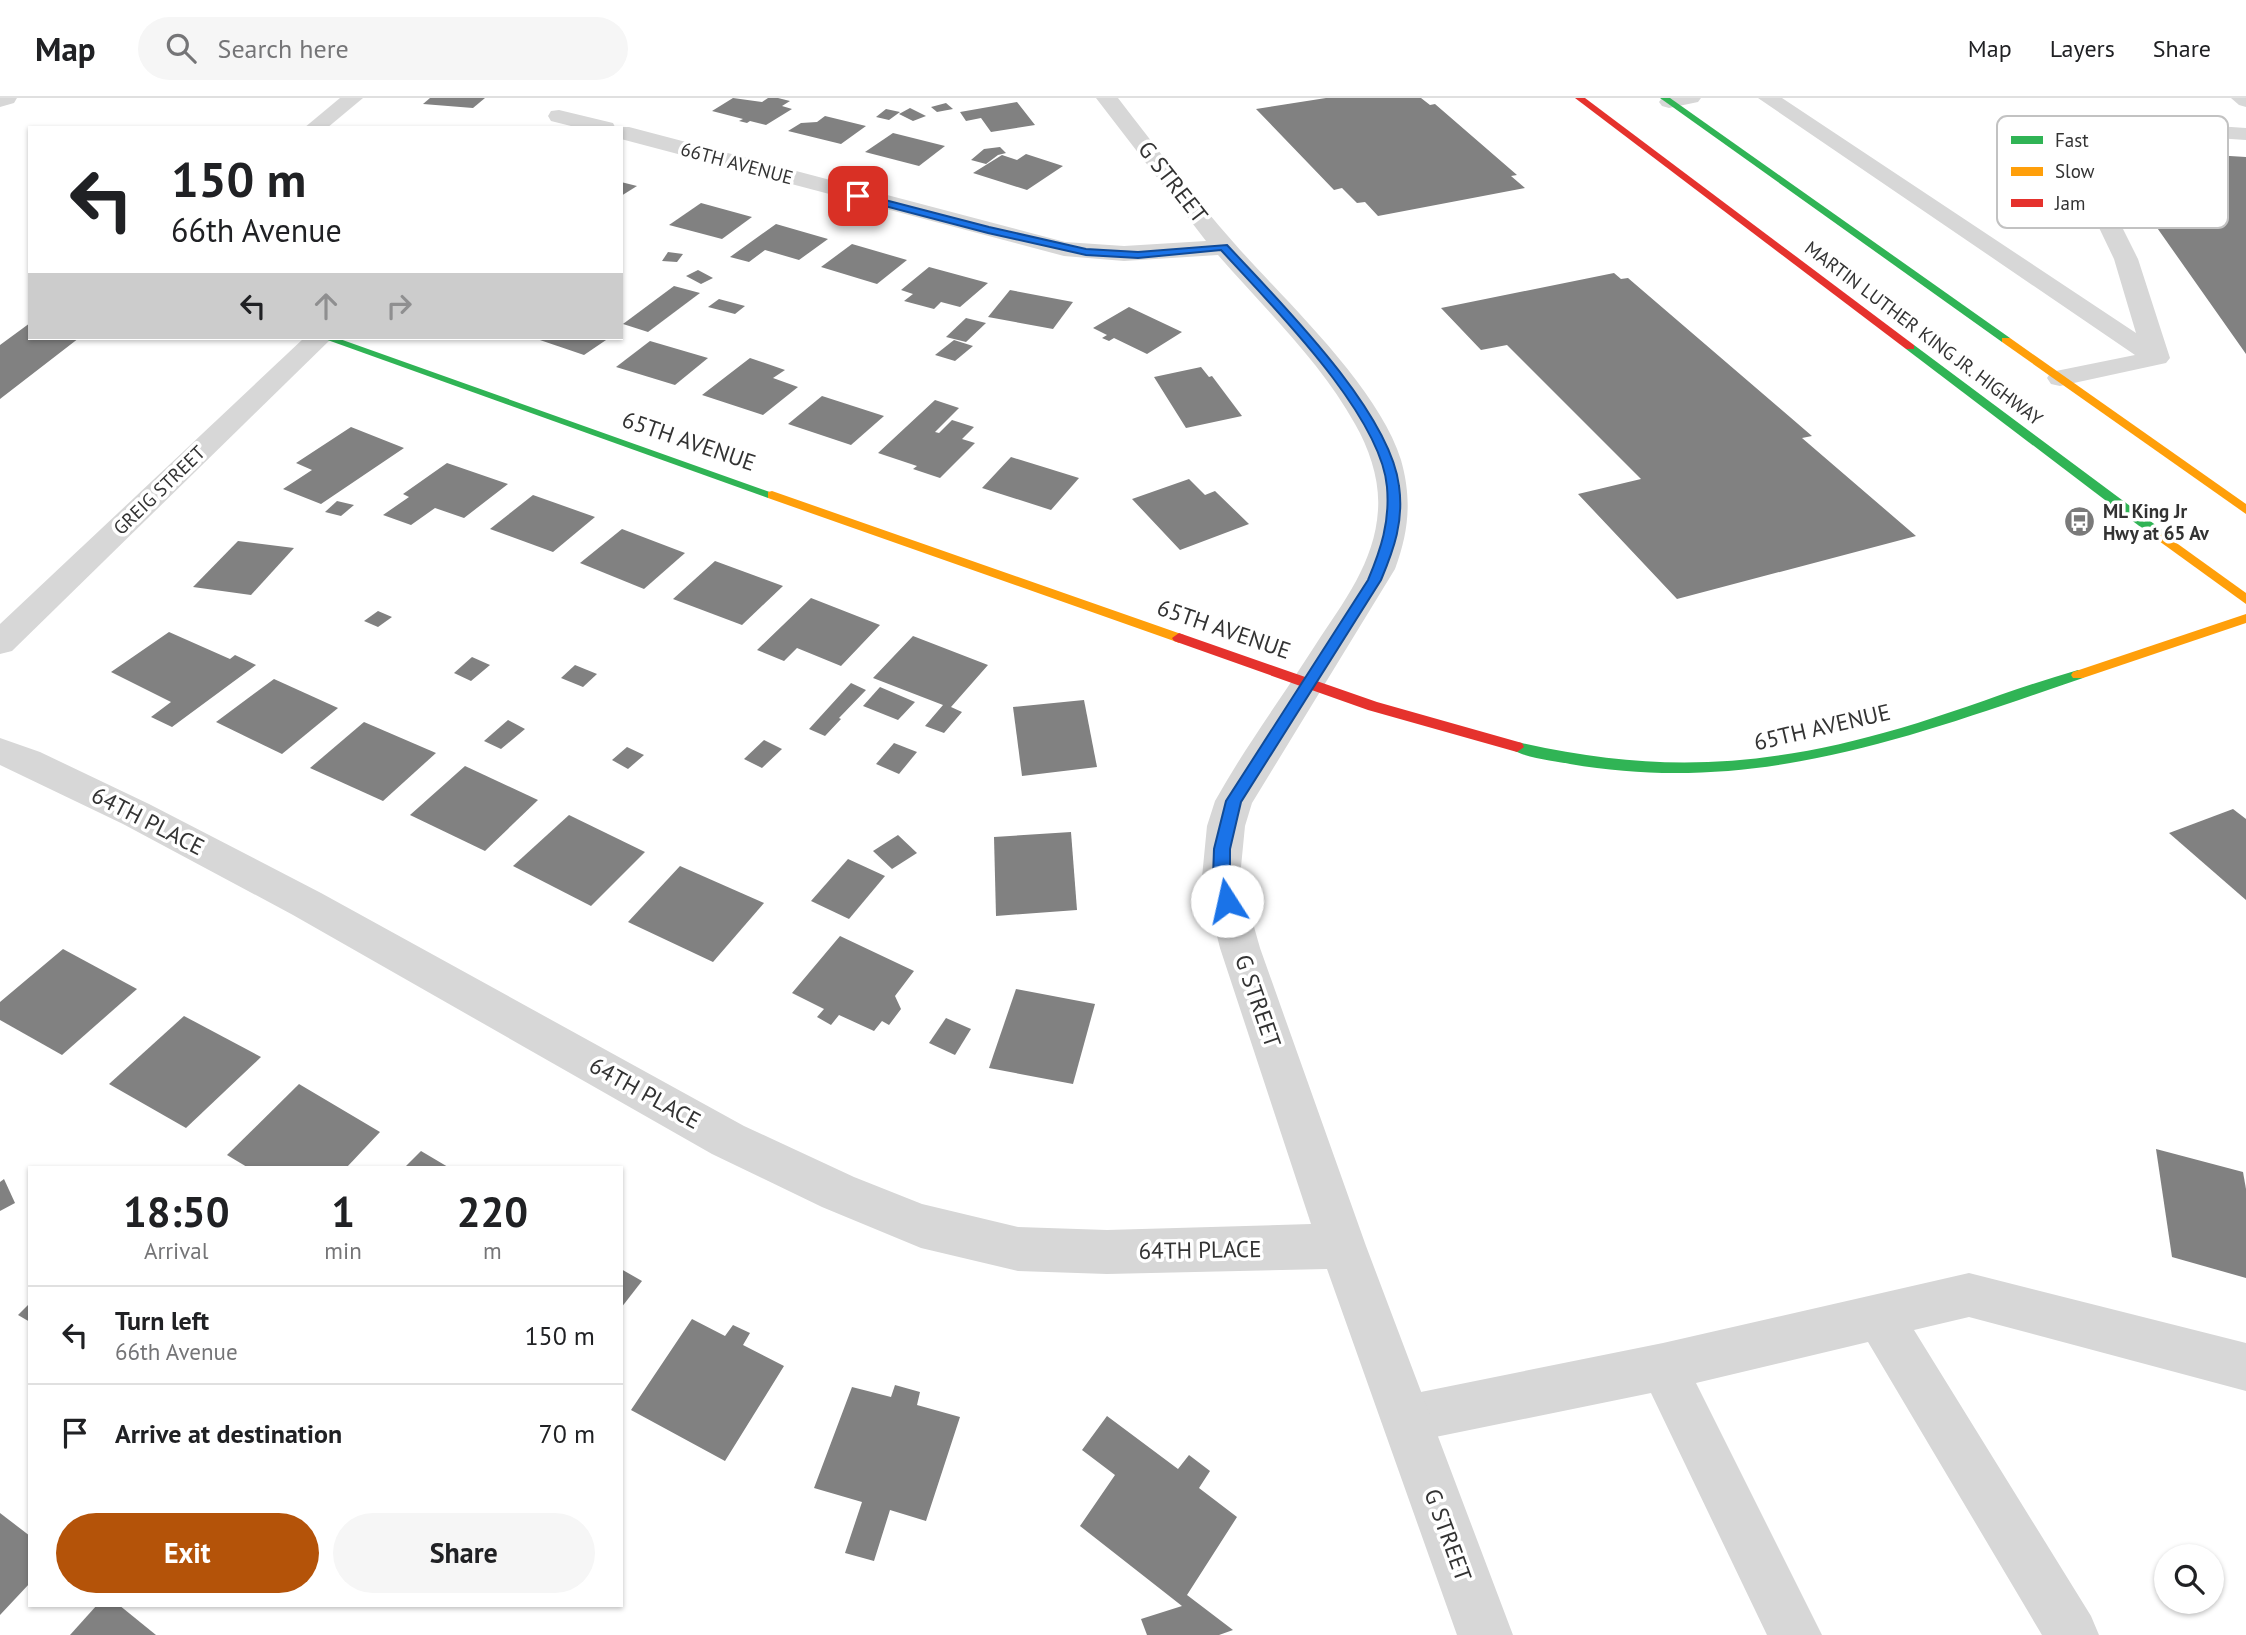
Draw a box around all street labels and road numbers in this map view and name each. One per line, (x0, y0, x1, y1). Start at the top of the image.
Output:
street label: G STREET (1132, 135, 1215, 229)
street label: 66TH AVENUE (678, 137, 796, 189)
street label: MARTIN LUTHER KING JR. HIGHWAY (1800, 236, 2048, 431)
street label: 65TH AVENUE (619, 404, 760, 477)
street label: GREIG STREET (108, 440, 210, 540)
street label: 65TH AVENUE (1154, 592, 1295, 665)
street label: 65TH AVENUE (1751, 697, 1893, 756)
street label: 64TH PLACE (87, 780, 209, 861)
street label: G STREET (1229, 951, 1288, 1051)
street label: 64TH PLACE (585, 1050, 706, 1135)
street label: 64TH PLACE (1138, 1234, 1262, 1265)
street label: G STREET (1418, 1485, 1479, 1585)

